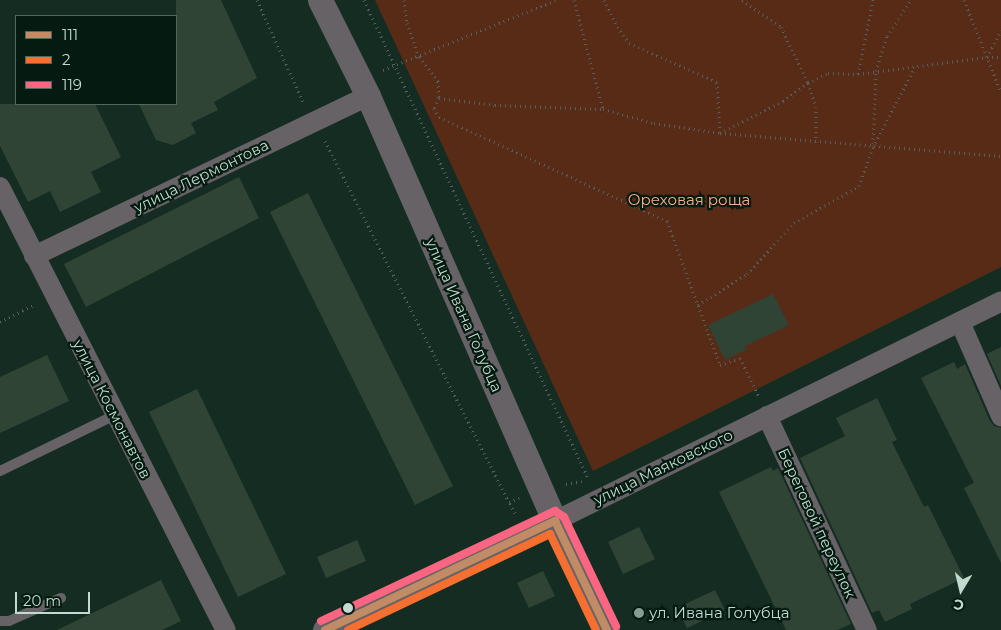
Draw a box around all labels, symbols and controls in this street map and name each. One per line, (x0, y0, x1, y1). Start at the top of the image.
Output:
legend (15, 15, 178, 105)
text: 111 (62, 25, 78, 44)
text: 2 (62, 50, 71, 69)
text: 119 (62, 75, 82, 94)
street label: улица Лермонтова (131, 136, 271, 216)
park label: Ореховая роща (628, 191, 750, 209)
street label: улица Ивана Голубца (422, 235, 506, 395)
street label: улица Космонавтов (69, 336, 155, 482)
street label: улица Маяковского (590, 425, 736, 509)
street label: Береговой переулок (774, 445, 860, 601)
north arrow (936, 565, 986, 615)
scale bar (18, 582, 92, 614)
text: 20 m (23, 591, 61, 610)
text: С (952, 595, 965, 615)
unlabelled marker (343, 603, 353, 613)
place label: ул. Ивана Голубца (649, 604, 790, 622)
marker: ул. Ивана Голубца (633, 607, 645, 619)

